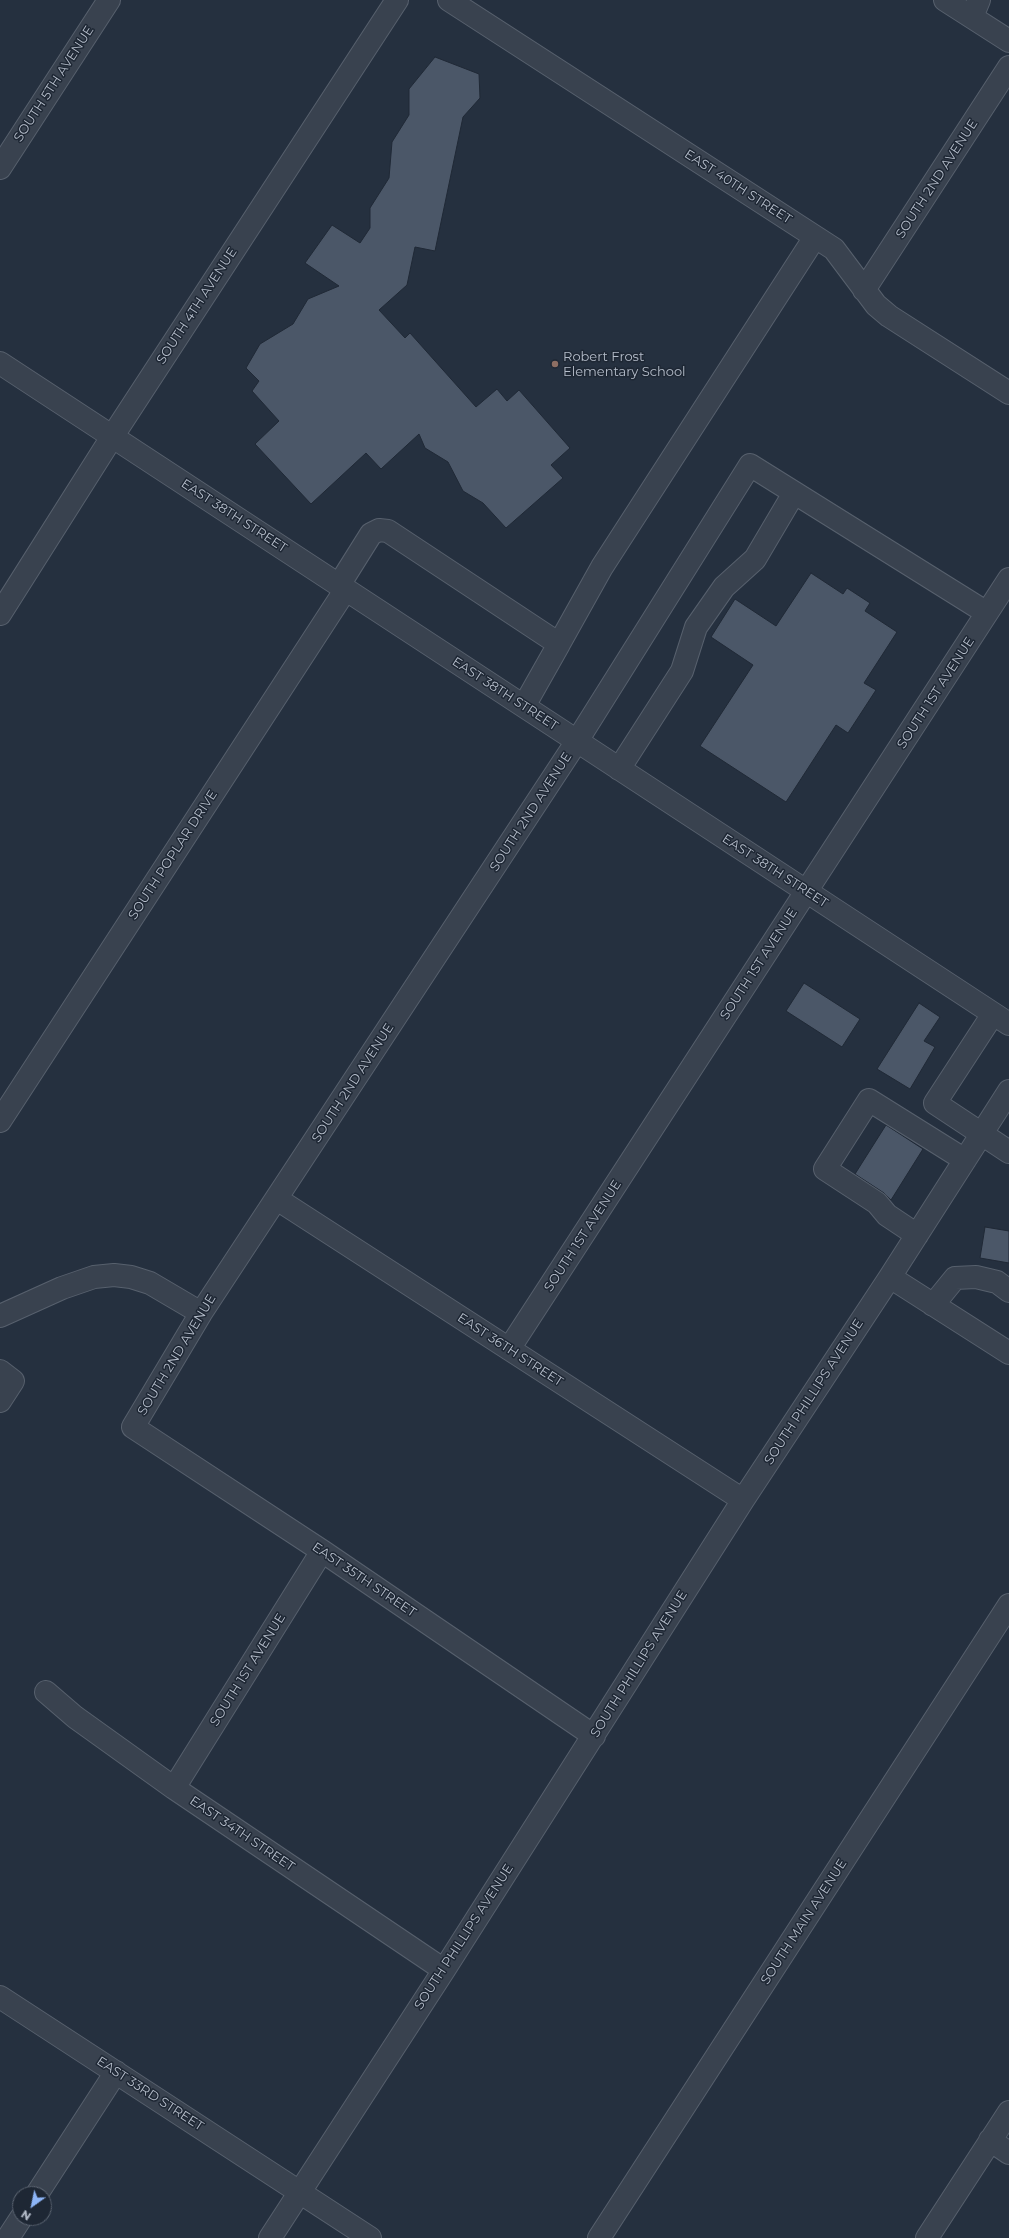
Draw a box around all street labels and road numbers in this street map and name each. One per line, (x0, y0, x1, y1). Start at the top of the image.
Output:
street label: SOUTH 5TH AVENUE (11, 23, 97, 145)
street label: SOUTH 2ND AVENUE (893, 117, 981, 241)
street label: EAST 40TH STREET (681, 146, 795, 228)
street label: SOUTH 4TH AVENUE (153, 245, 241, 367)
street label: EAST 38TH STREET (178, 476, 290, 556)
street label: SOUTH 1ST AVENUE (894, 634, 978, 752)
street label: EAST 38TH STREET (449, 654, 561, 734)
street label: SOUTH 2ND AVENUE (487, 750, 575, 874)
street label: SOUTH POPLAR DRIVE (125, 787, 221, 923)
street label: EAST 38TH STREET (719, 831, 831, 911)
street label: SOUTH 1ST AVENUE (717, 905, 801, 1023)
street label: SOUTH 2ND AVENUE (309, 1021, 397, 1145)
street label: SOUTH 1ST AVENUE (541, 1177, 625, 1295)
street label: SOUTH 2ND AVENUE (135, 1292, 219, 1418)
street label: EAST 36TH STREET (454, 1310, 566, 1390)
street label: SOUTH PHILLIPS AVENUE (761, 1316, 867, 1468)
street label: EAST 35TH STREET (309, 1539, 419, 1621)
street label: SOUTH PHILLIPS AVENUE (587, 1588, 691, 1740)
street label: SOUTH 1ST AVENUE (207, 1611, 289, 1729)
street label: EAST 34TH STREET (187, 1793, 297, 1875)
street label: SOUTH MAIN AVENUE (758, 1856, 850, 1988)
street label: SOUTH PHILLIPS AVENUE (411, 1861, 517, 2013)
street label: EAST 33RD STREET (94, 2054, 206, 2134)

